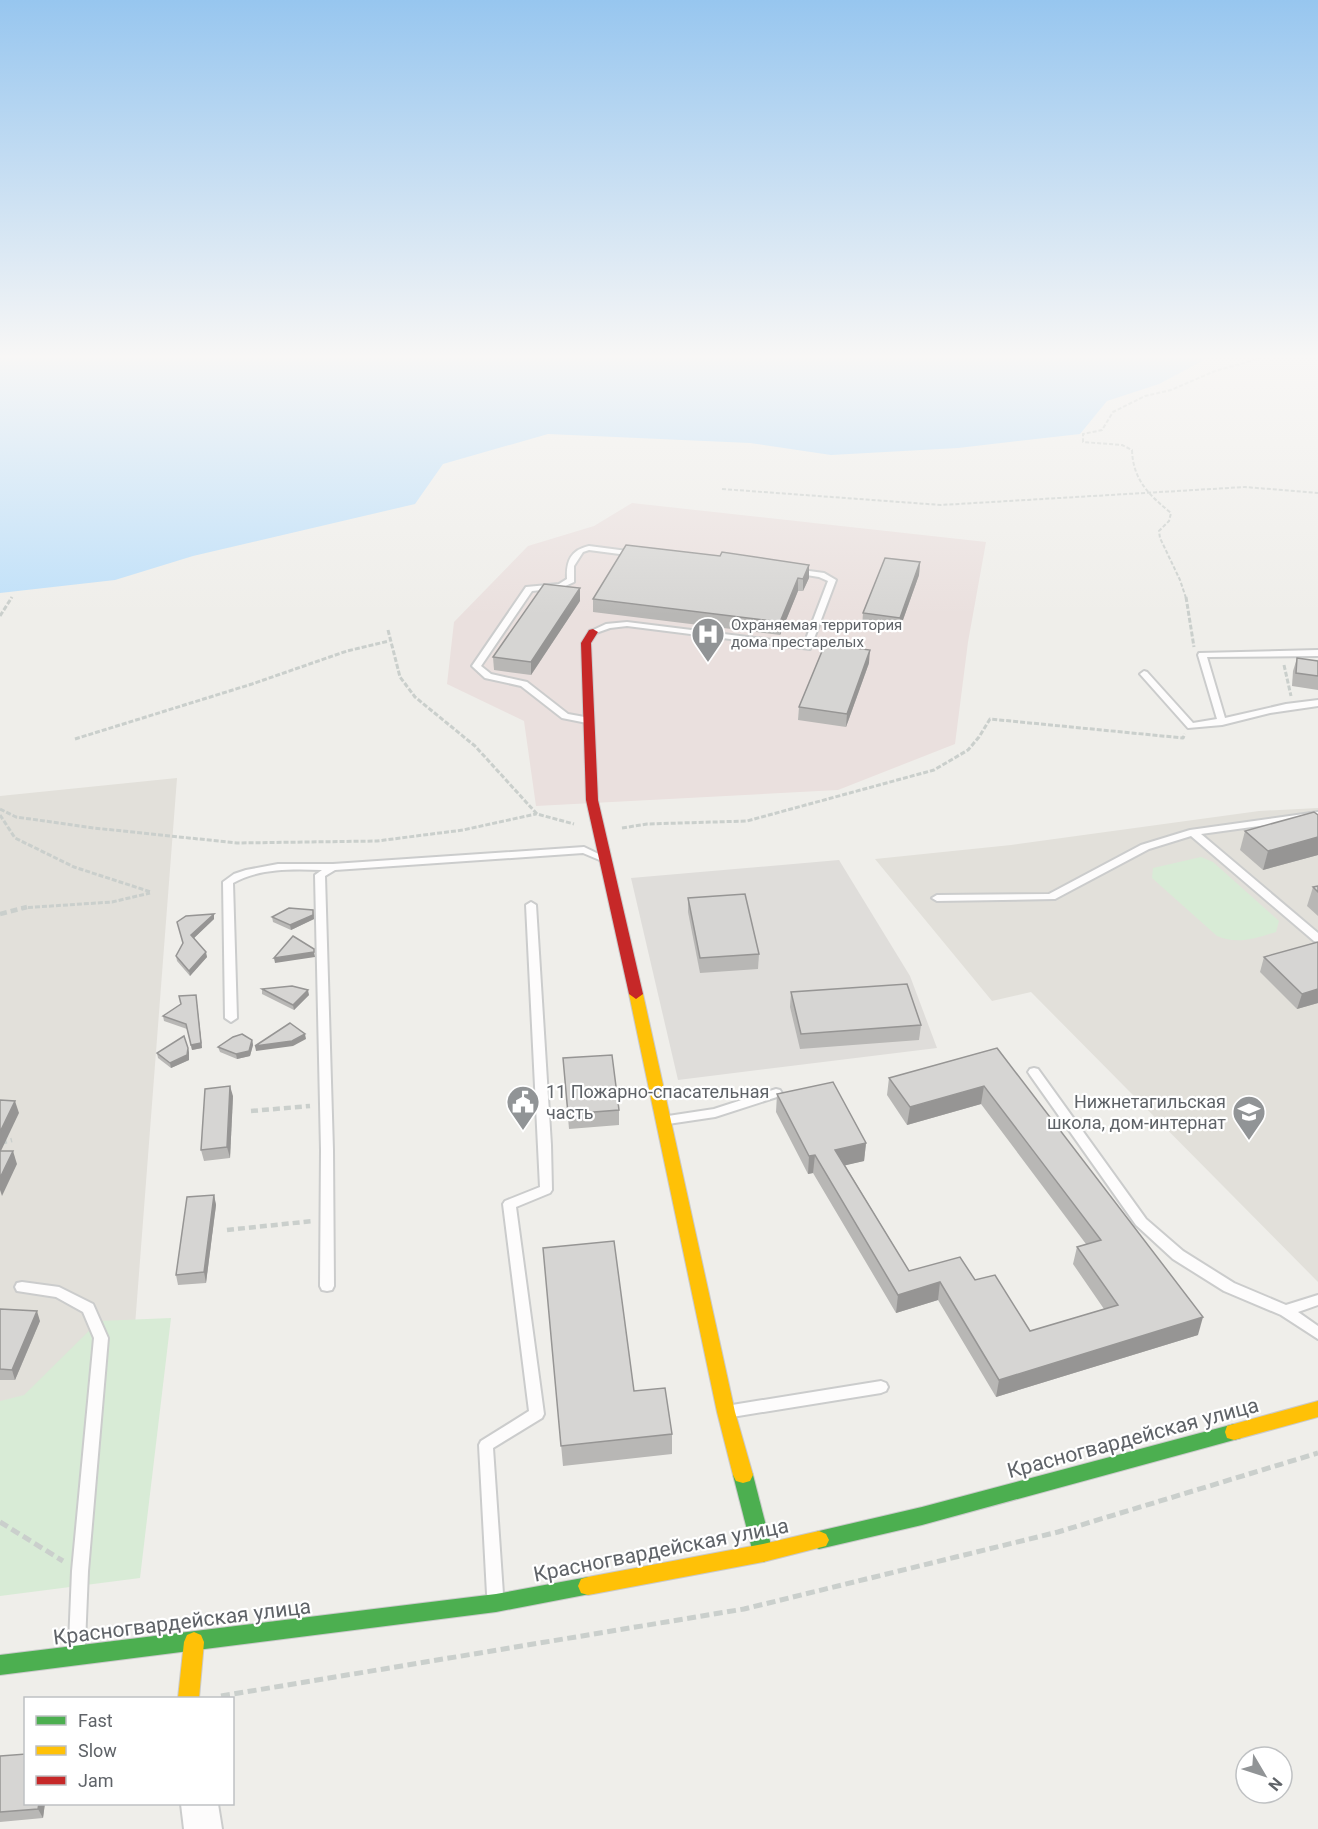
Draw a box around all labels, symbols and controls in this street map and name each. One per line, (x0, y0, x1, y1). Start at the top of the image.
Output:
hospital icon: Охраняемая территория дома престарелых (690, 616, 726, 663)
place label: Охраняемая территория дома престарелых (731, 616, 902, 651)
place label: 11 Пожарно-спасательная часть (546, 1081, 769, 1123)
public building icon: 11 Пожарно-спасательная часть (505, 1084, 541, 1131)
place label: Нижнетагильская школа, дом-интернат (1047, 1091, 1226, 1133)
school or university icon: Нижнетагильская школа, дом-интернат (1231, 1094, 1267, 1141)
street label: Красногвардейская улица (1005, 1393, 1261, 1483)
street label: Красногвардейская улица (531, 1513, 791, 1587)
street label: Красногвардейская улица (52, 1594, 312, 1650)
legend (24, 1697, 234, 1805)
text: Fast (78, 1710, 113, 1731)
text: Slow (78, 1740, 117, 1761)
north arrow (1234, 1745, 1294, 1805)
text: Jam (78, 1770, 114, 1791)
text: N (1264, 1774, 1286, 1794)

